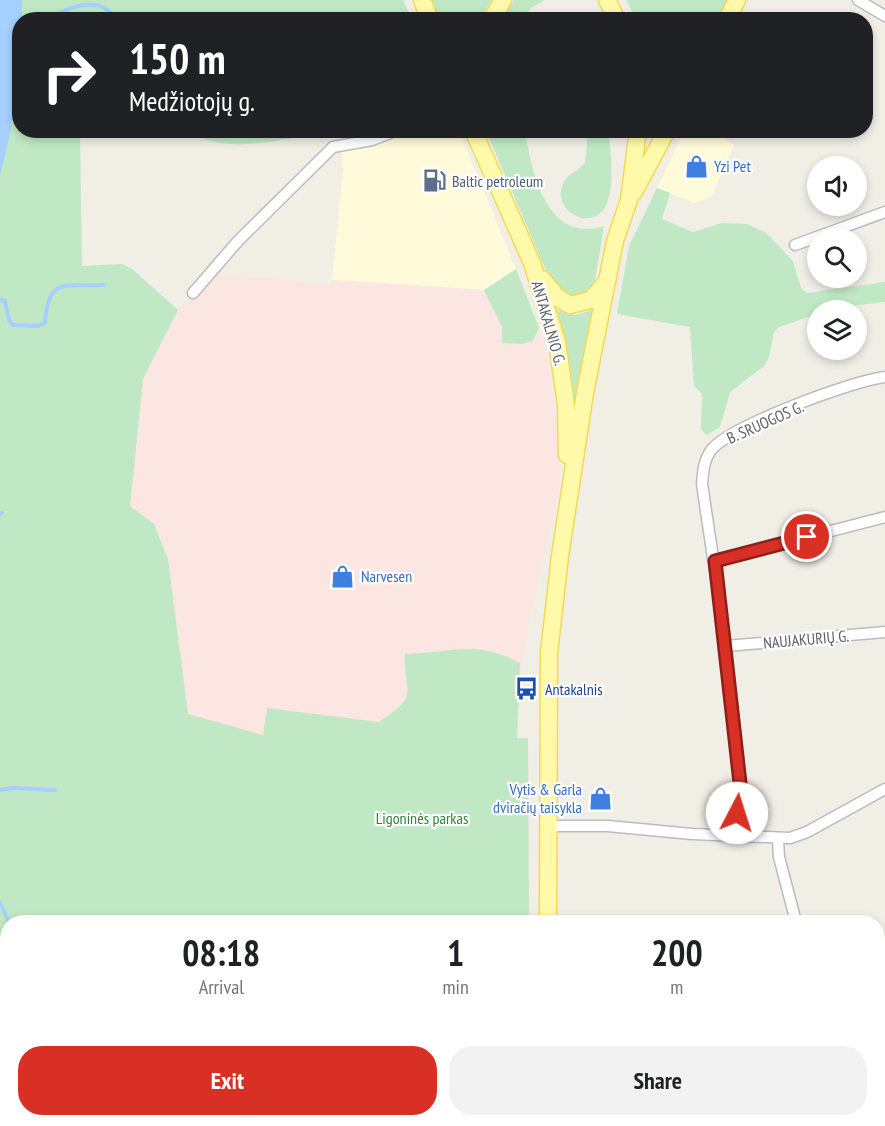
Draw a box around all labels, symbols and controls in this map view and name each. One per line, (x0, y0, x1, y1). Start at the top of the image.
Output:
text: 150 m (129, 31, 226, 86)
icon: right (30, 36, 108, 114)
text: Medžiotojų g. (129, 84, 255, 118)
shop icon: Yzi Pet (683, 153, 709, 179)
place label: Yzi Pet (714, 156, 751, 176)
map controls (807, 156, 867, 360)
button: sound (807, 156, 867, 216)
fuel station icon: Baltic petroleum (421, 168, 447, 194)
place label: Baltic petroleum (452, 171, 543, 191)
button: search (807, 228, 867, 288)
street label: ANTAKALNIO G. (527, 278, 571, 368)
button: layers (807, 300, 867, 360)
street label: B. SRUOGOS G. (723, 396, 807, 448)
pin (781, 511, 832, 562)
icon: arrive (790, 520, 823, 553)
shop icon: Narvesen (330, 563, 356, 589)
place label: Narvesen (361, 566, 412, 586)
street label: NAUJAKURIŲ G. (762, 625, 850, 653)
bus stop icon: Antakalnis (514, 676, 540, 702)
place label: Antakalnis (545, 679, 603, 699)
place label: Vytis & Garla dviračių taisykla (493, 779, 582, 817)
position arrow (705, 781, 769, 845)
shop icon: Vytis & Garla dviračių taisykla (587, 785, 613, 811)
park label: Ligoninės parkas (376, 808, 468, 828)
text: 08:18 (182, 929, 260, 976)
text: 1 (447, 929, 464, 976)
text: 200 (651, 929, 703, 976)
text: Arrival (199, 974, 244, 1000)
text: min (443, 974, 469, 1000)
text: m (670, 974, 683, 1000)
button: Exit (18, 1046, 437, 1115)
button: Share (449, 1046, 867, 1115)

